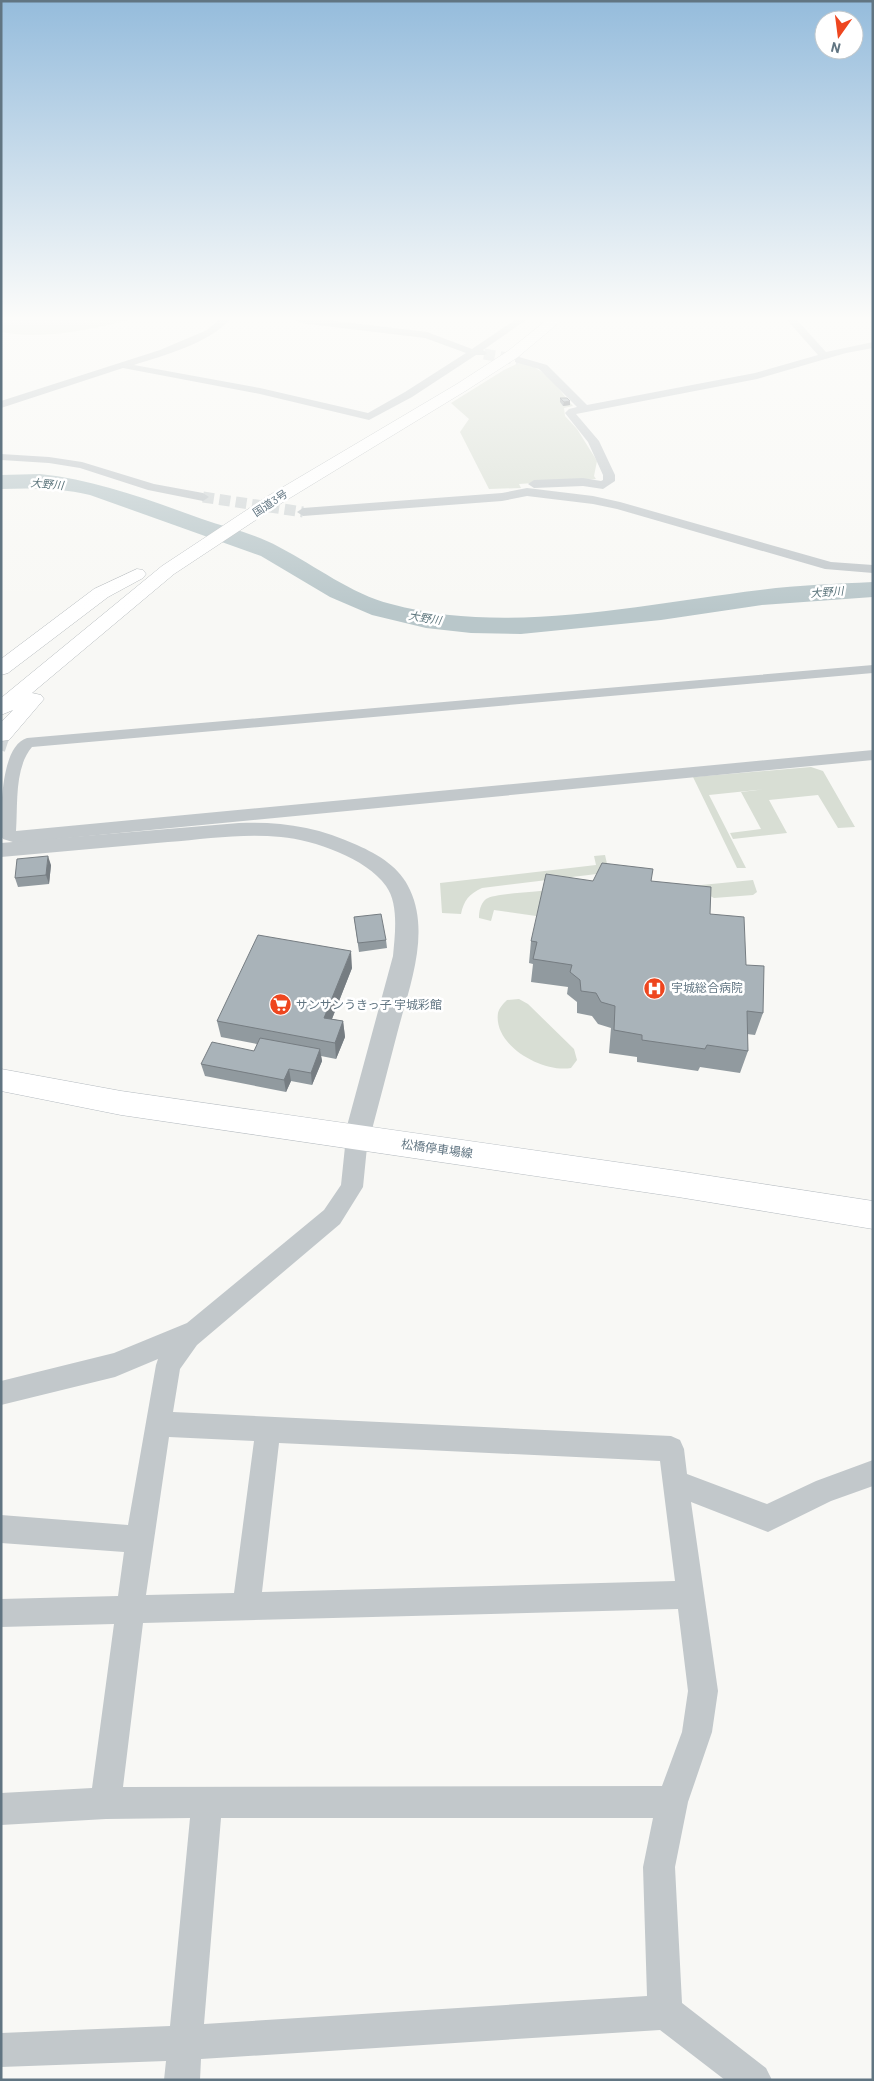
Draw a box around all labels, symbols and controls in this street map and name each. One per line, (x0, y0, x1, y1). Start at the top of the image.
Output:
north arrow (814, 10, 864, 60)
text: N (829, 39, 842, 57)
water label: 大野川 (30, 476, 65, 492)
street label: 国道3号 (250, 487, 289, 519)
water label: 大野川 (810, 584, 845, 599)
water label: 大野川 (408, 609, 443, 627)
hospital icon: 宇城総合病院 (643, 976, 667, 1000)
place label: 宇城総合病院 (671, 980, 743, 994)
supermarket icon: サンサンうきっ子 宇城彩館 (268, 993, 292, 1017)
place label: サンサンうきっ子 宇城彩館 (296, 997, 442, 1011)
street label: 松橋停車場線 (401, 1136, 474, 1160)

